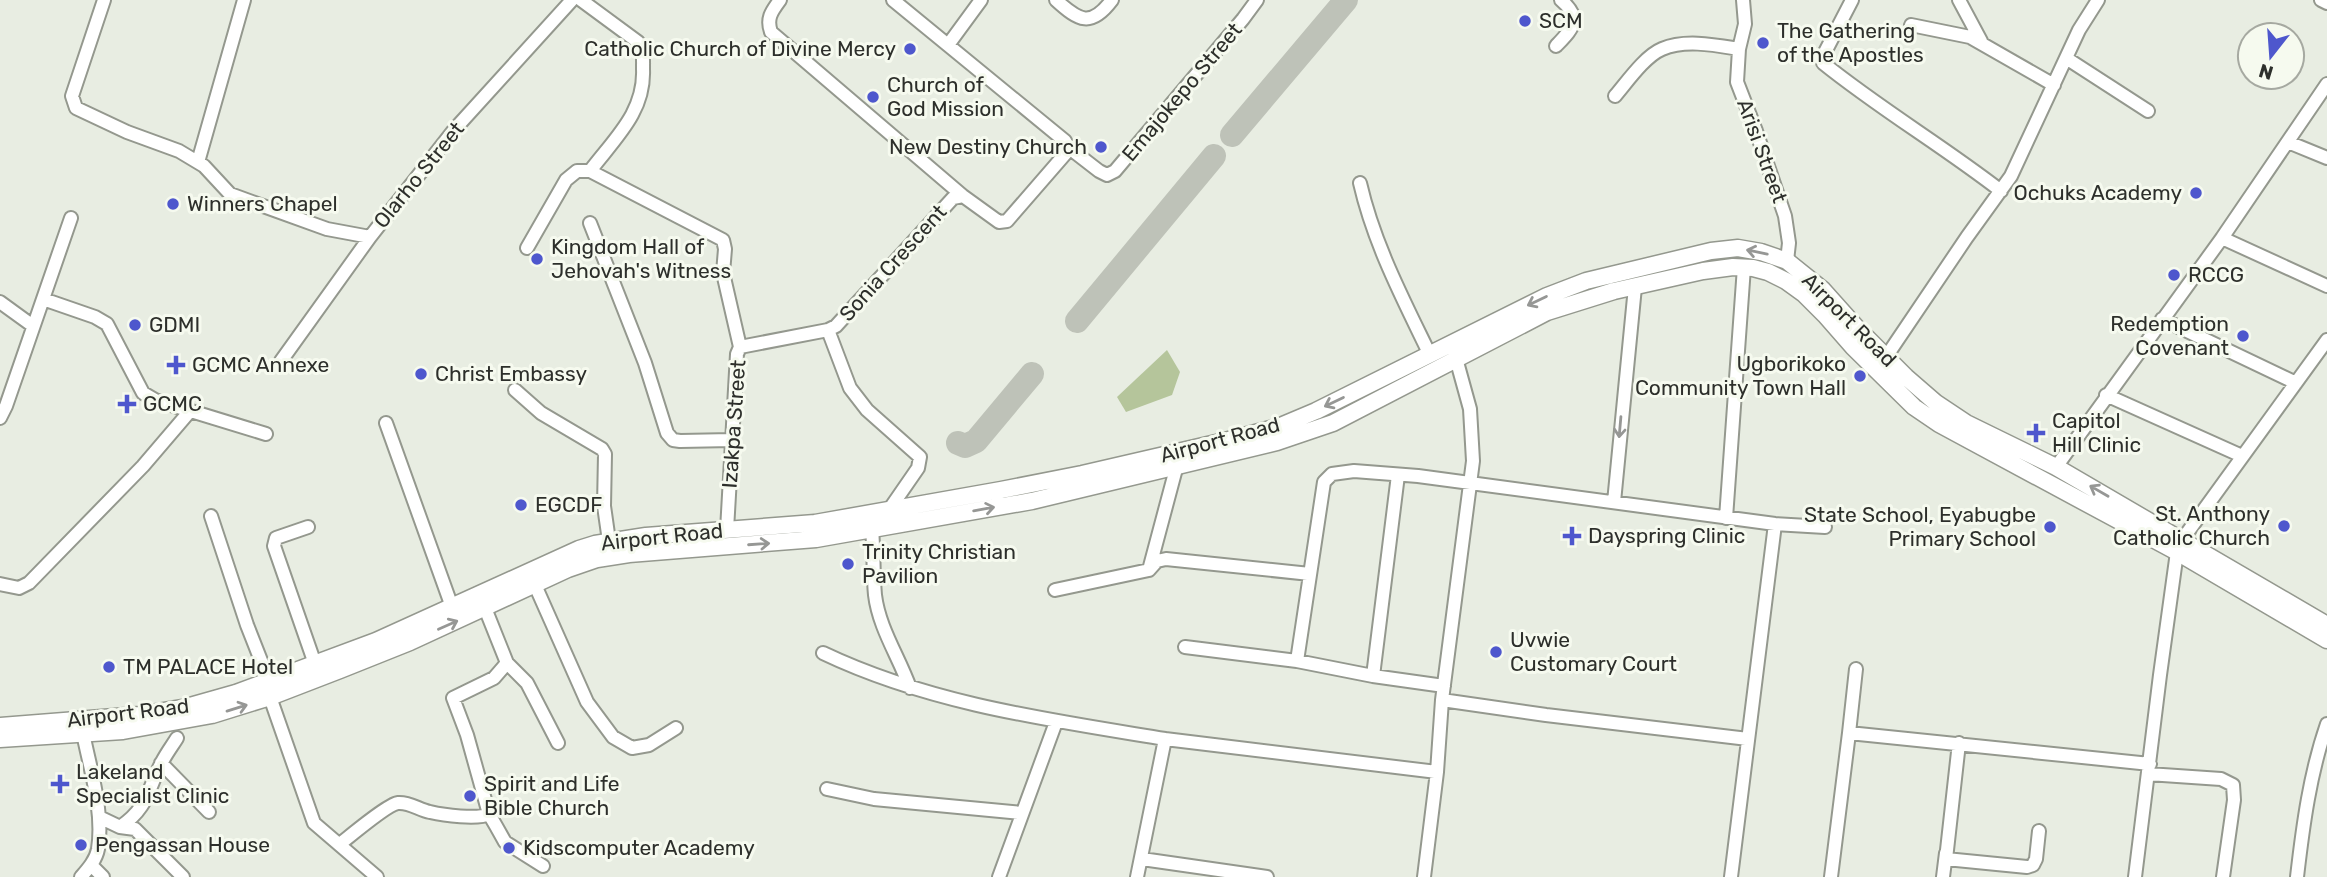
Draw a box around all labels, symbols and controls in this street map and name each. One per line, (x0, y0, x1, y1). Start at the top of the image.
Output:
place label: SCM (1539, 8, 1583, 33)
marker: SCM (1517, 13, 1533, 29)
street label: Emajokepo Street (1116, 17, 1247, 166)
place label: The Gathering of the Apostles (1777, 18, 1924, 67)
north arrow (2236, 21, 2306, 91)
marker: The Gathering of the Apostles (1755, 35, 1771, 51)
place label: Catholic Church of Divine Mercy (584, 36, 896, 61)
marker: Catholic Church of Divine Mercy (902, 41, 918, 57)
text: N (2256, 59, 2276, 85)
place label: Church of God Mission (887, 72, 1004, 121)
marker: Church of God Mission (865, 89, 881, 105)
street label: Arisi Street (1732, 95, 1793, 206)
street label: Olarho Street (368, 116, 469, 233)
place label: New Destiny Church (889, 134, 1087, 159)
marker: New Destiny Church (1093, 139, 1109, 155)
place label: Ochuks Academy (2014, 180, 2182, 205)
marker: Ochuks Academy (2188, 185, 2204, 201)
place label: Winners Chapel (187, 191, 338, 216)
marker: Winners Chapel (165, 196, 181, 212)
street label: Sonia Crescent (834, 199, 951, 326)
place label: Kingdom Hall of Jehovah's Witness (551, 234, 731, 283)
one-way arrow (1746, 245, 1769, 259)
marker: Kingdom Hall of Jehovah's Witness (529, 251, 545, 267)
place label: RCCG (2188, 262, 2244, 287)
street label: Airport Road (1797, 267, 1902, 372)
marker: RCCG (2166, 267, 2182, 283)
one-way arrow (1527, 295, 1548, 308)
place label: Redemption Covenant (2110, 311, 2229, 360)
place label: GDMI (149, 312, 200, 337)
marker: GDMI (127, 317, 143, 333)
marker: Redemption Covenant (2235, 328, 2251, 344)
place label: Ugborikoko Community Town Hall (1635, 351, 1846, 400)
place label: GCMC Annexe (192, 352, 329, 377)
marker: GCMC Annexe (166, 355, 186, 375)
street label: Izakpa Street (717, 359, 750, 489)
place label: Christ Embassy (435, 361, 587, 386)
marker: Christ Embassy (413, 366, 429, 382)
marker: Ugborikoko Community Town Hall (1852, 368, 1868, 384)
place label: GCMC (143, 391, 202, 416)
marker: GCMC (117, 394, 137, 414)
one-way arrow (1324, 396, 1345, 410)
place label: Capitol Hill Clinic (2052, 408, 2141, 457)
street label: Airport Road (1157, 412, 1282, 467)
one-way arrow (1614, 416, 1627, 438)
marker: Capitol Hill Clinic (2026, 423, 2046, 443)
one-way arrow (2089, 484, 2109, 498)
place label: EGCDF (535, 492, 603, 517)
marker: EGCDF (513, 497, 529, 513)
place label: St. Anthony Catholic Church (2113, 501, 2270, 550)
one-way arrow (972, 502, 995, 516)
place label: State School, Eyabugbe Primary School (1804, 502, 2036, 551)
street label: Airport Road (600, 518, 724, 555)
marker: St. Anthony Catholic Church (2276, 518, 2292, 534)
marker: State School, Eyabugbe Primary School (2042, 519, 2058, 535)
place label: Dayspring Clinic (1588, 523, 1745, 548)
marker: Dayspring Clinic (1562, 526, 1582, 546)
one-way arrow (747, 537, 770, 550)
place label: Trinity Christian Pavilion (862, 539, 1016, 588)
marker: Trinity Christian Pavilion (840, 556, 856, 572)
one-way arrow (438, 617, 459, 630)
place label: Uvwie Customary Court (1510, 627, 1677, 676)
marker: Uvwie Customary Court (1488, 644, 1504, 660)
place label: TM PALACE Hotel (123, 654, 293, 679)
marker: TM PALACE Hotel (101, 659, 117, 675)
street label: Airport Road (65, 693, 190, 732)
one-way arrow (226, 700, 248, 713)
place label: Lakeland Specialist Clinic (76, 759, 229, 808)
place label: Spirit and Life Bible Church (484, 771, 620, 820)
marker: Lakeland Specialist Clinic (50, 774, 70, 794)
marker: Spirit and Life Bible Church (462, 788, 478, 804)
place label: Pengassan House (95, 832, 270, 857)
place label: Kidscomputer Academy (523, 835, 755, 860)
marker: Pengassan House (73, 837, 89, 853)
marker: Kidscomputer Academy (501, 840, 517, 856)

